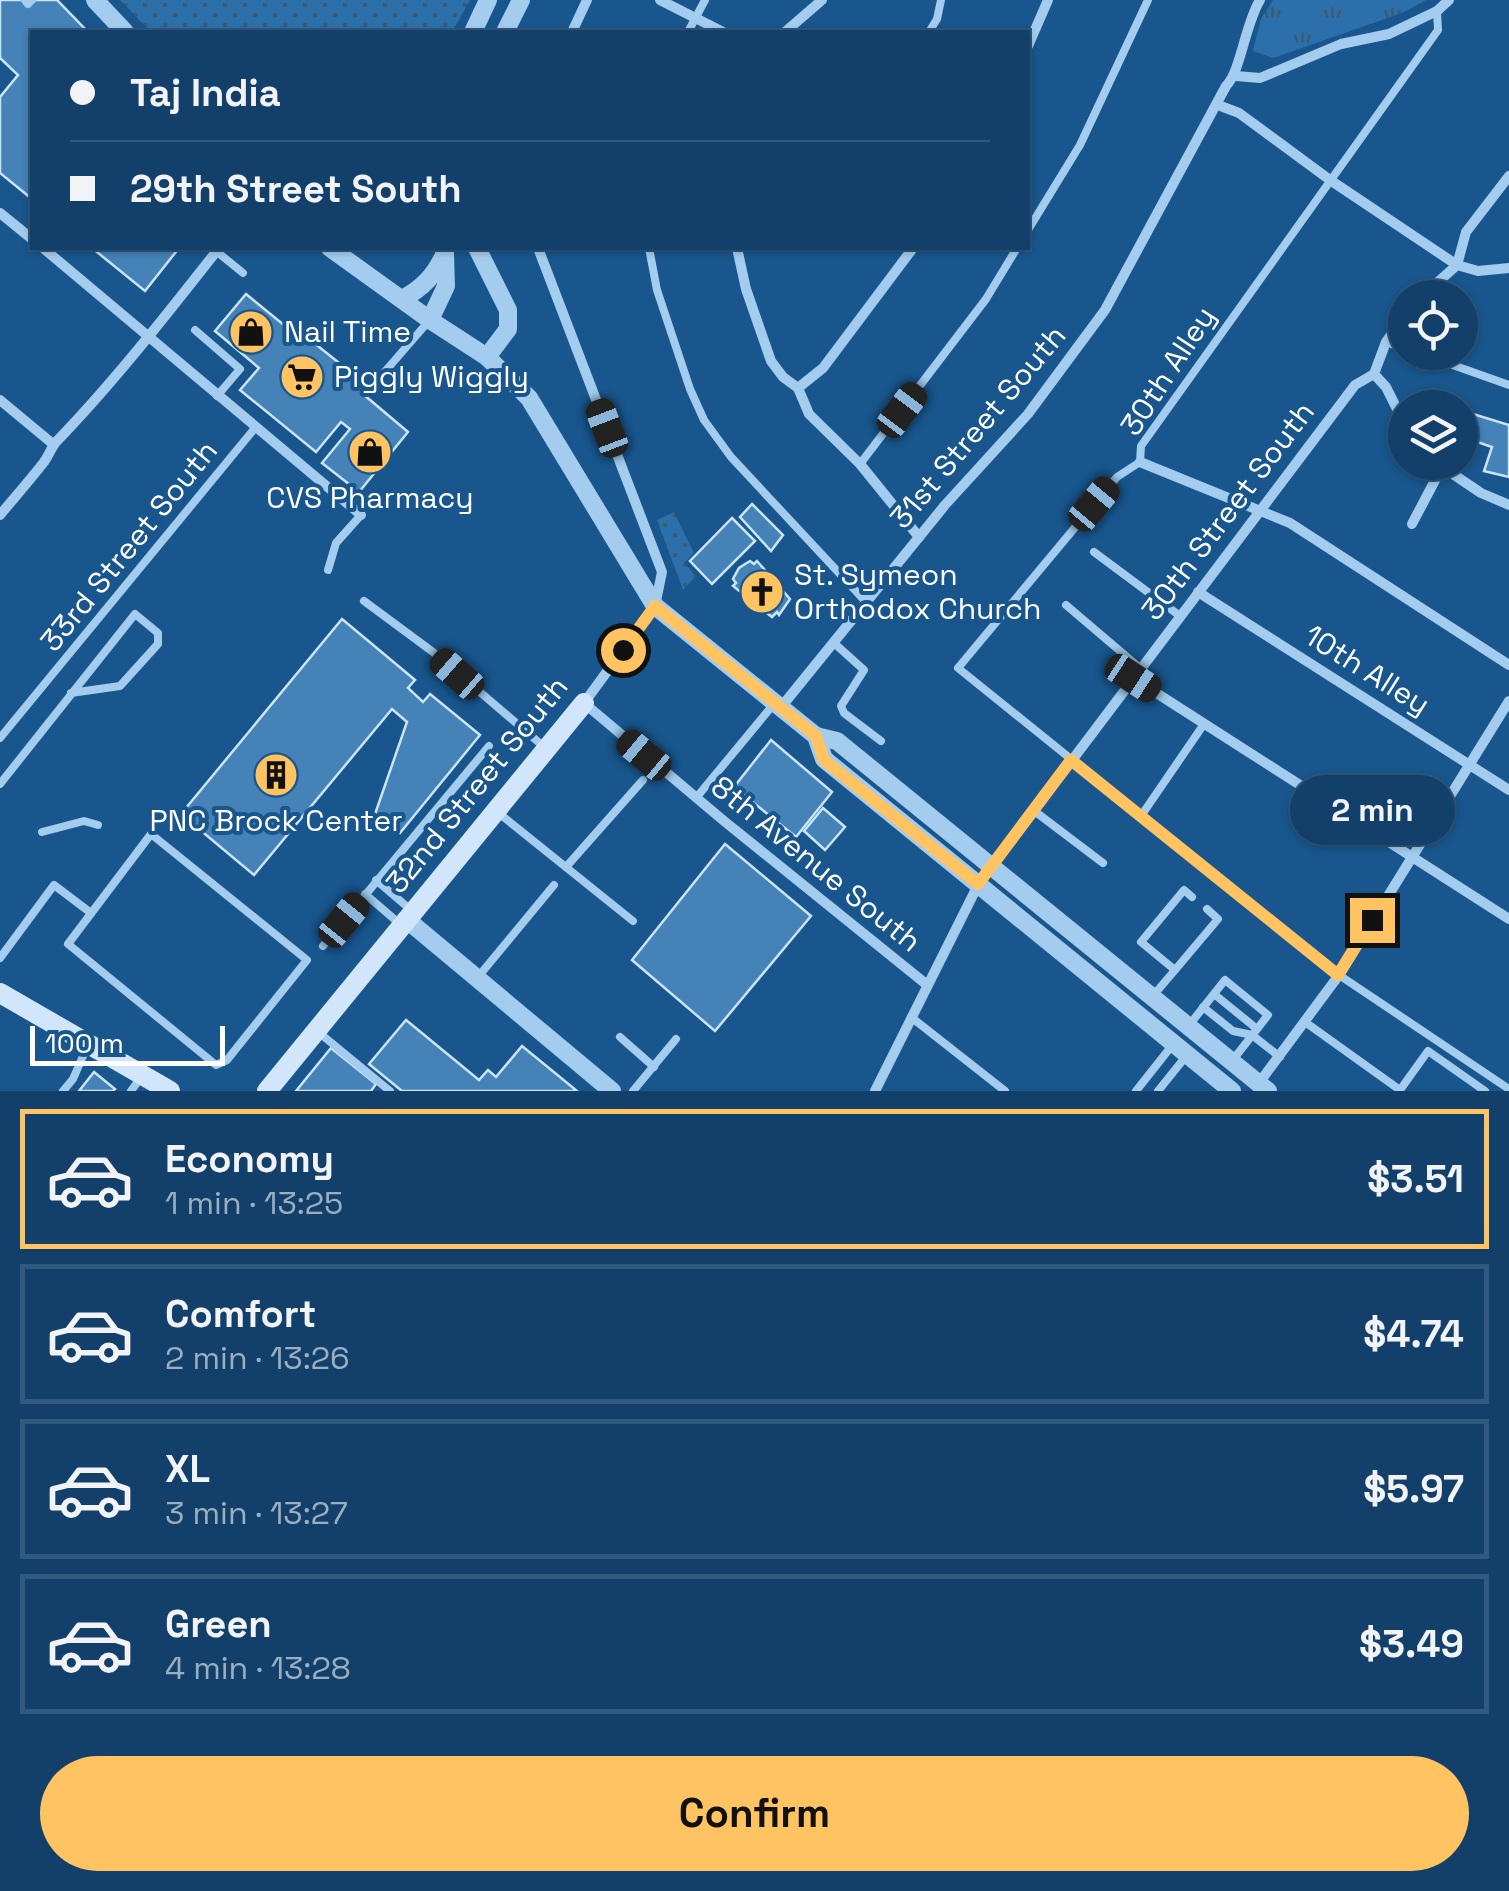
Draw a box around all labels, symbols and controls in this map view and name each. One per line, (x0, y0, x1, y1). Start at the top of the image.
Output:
text: Taj India (130, 69, 281, 117)
text: 29th Street South (130, 165, 462, 213)
map controls (1388, 280, 1478, 480)
button: locate (1388, 280, 1478, 370)
street label: 30th Alley (1111, 299, 1224, 443)
shop icon: Nail Time (228, 309, 274, 355)
place label: Nail Time (284, 312, 411, 351)
street label: 31st Street South (881, 317, 1074, 537)
supermarket icon: Piggly Wiggly (279, 354, 325, 400)
place label: Piggly Wiggly (334, 357, 529, 396)
car (872, 377, 932, 443)
button: layers (1388, 390, 1478, 480)
street label: 30th Street South (1133, 394, 1323, 628)
car (582, 395, 632, 461)
shop icon: CVS Pharmacy (347, 429, 393, 475)
street label: 33rd Street South (31, 432, 226, 659)
car (1063, 471, 1125, 537)
place label: CVS Pharmacy (266, 478, 474, 517)
place label: St. Symeon Orthodox Church (794, 555, 1041, 628)
church icon: St. Symeon Orthodox Church (739, 569, 785, 615)
street label: 10th Alley (1297, 616, 1437, 723)
route start (601, 628, 646, 673)
car (425, 643, 489, 705)
car (1100, 649, 1166, 707)
street label: 32nd Street South (377, 668, 576, 901)
car (611, 724, 677, 786)
building icon: PNC Brock Center (253, 752, 299, 798)
street label: 8th Avenue South (703, 767, 929, 960)
callout: 2 min (1290, 775, 1454, 845)
text: 2 min (1331, 790, 1414, 830)
place label: PNC Brock Center (149, 801, 403, 840)
car (313, 887, 375, 953)
route end (1350, 898, 1395, 943)
scale bar (30, 1021, 225, 1066)
text: 100 m (45, 1025, 124, 1061)
icon: car (45, 1134, 135, 1224)
text: Economy (165, 1135, 334, 1183)
text: $3.51 (1367, 1155, 1464, 1203)
text: 1 min · 13:25 (165, 1183, 343, 1223)
icon: car (45, 1289, 135, 1379)
text: Comfort (165, 1290, 316, 1338)
text: $4.74 (1363, 1310, 1464, 1358)
text: 2 min · 13:26 (165, 1338, 350, 1378)
icon: car (45, 1444, 135, 1534)
text: XL (165, 1445, 210, 1493)
text: $5.97 (1363, 1465, 1464, 1513)
text: 3 min · 13:27 (165, 1493, 348, 1533)
icon: car (45, 1599, 135, 1689)
text: Green (165, 1600, 272, 1648)
text: $3.49 (1359, 1620, 1464, 1668)
text: 4 min · 13:28 (165, 1648, 351, 1688)
button: Confirm (40, 1756, 1469, 1871)

